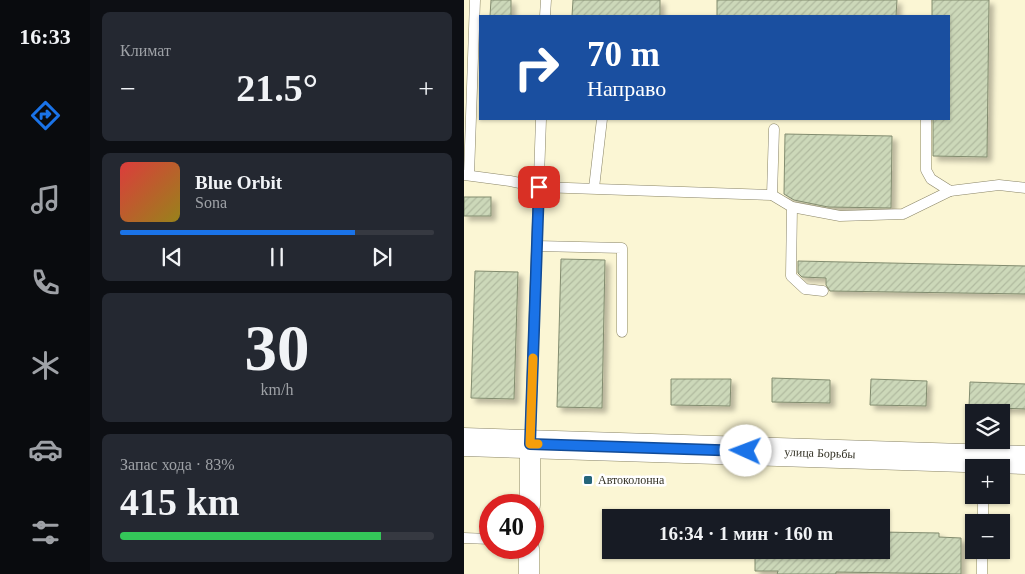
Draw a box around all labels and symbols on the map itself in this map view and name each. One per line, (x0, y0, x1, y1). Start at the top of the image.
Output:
pin (518, 166, 560, 208)
position arrow (719, 424, 771, 476)
street label: улица Борьбы (784, 445, 856, 461)
place label: Автоколонна (598, 473, 665, 487)
marker: Автоколонна (582, 474, 594, 486)
speed limit sign: 40 (479, 494, 544, 559)

